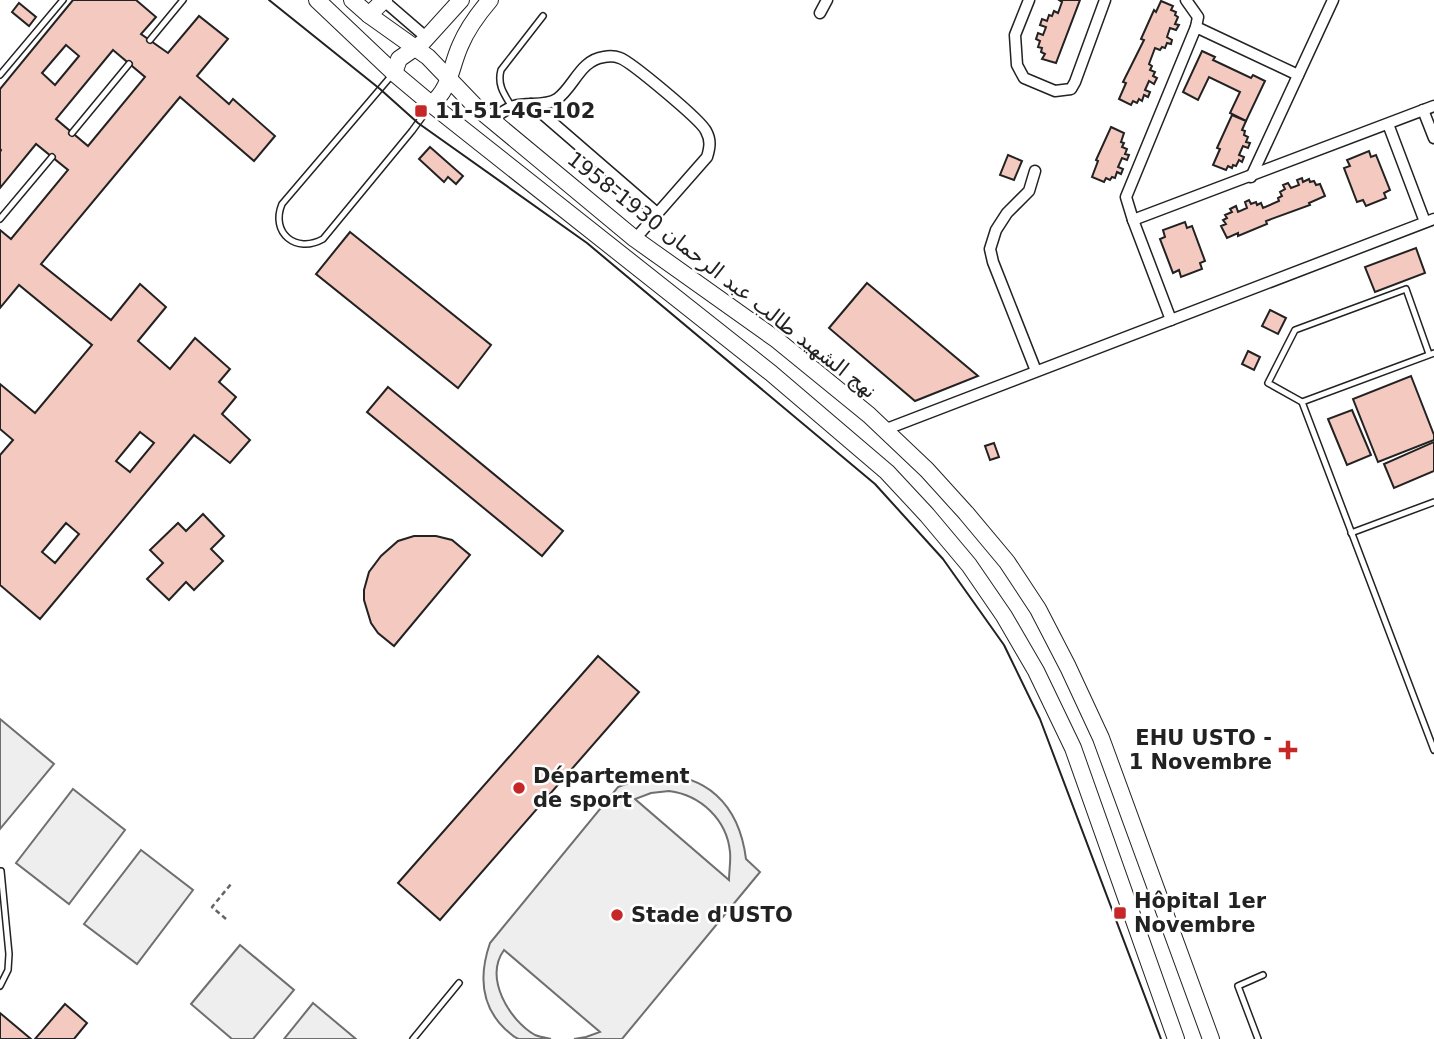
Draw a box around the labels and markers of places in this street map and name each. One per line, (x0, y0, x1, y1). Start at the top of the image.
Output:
place label: 11-51-4G-102 (435, 99, 595, 123)
marker: 11-51-4G-102 (413, 103, 429, 119)
place label: EHU USTO - 1 Novembre (1129, 726, 1272, 774)
marker: EHU USTO - 1 Novembre (1278, 740, 1298, 760)
place label: Département de sport (533, 764, 690, 812)
marker: Département de sport (511, 780, 527, 796)
place label: Hôpital 1er Novembre (1134, 889, 1267, 937)
place label: Stade d'USTO (631, 903, 793, 927)
marker: Hôpital 1er Novembre (1112, 905, 1128, 921)
marker: Stade d'USTO (609, 907, 625, 923)

